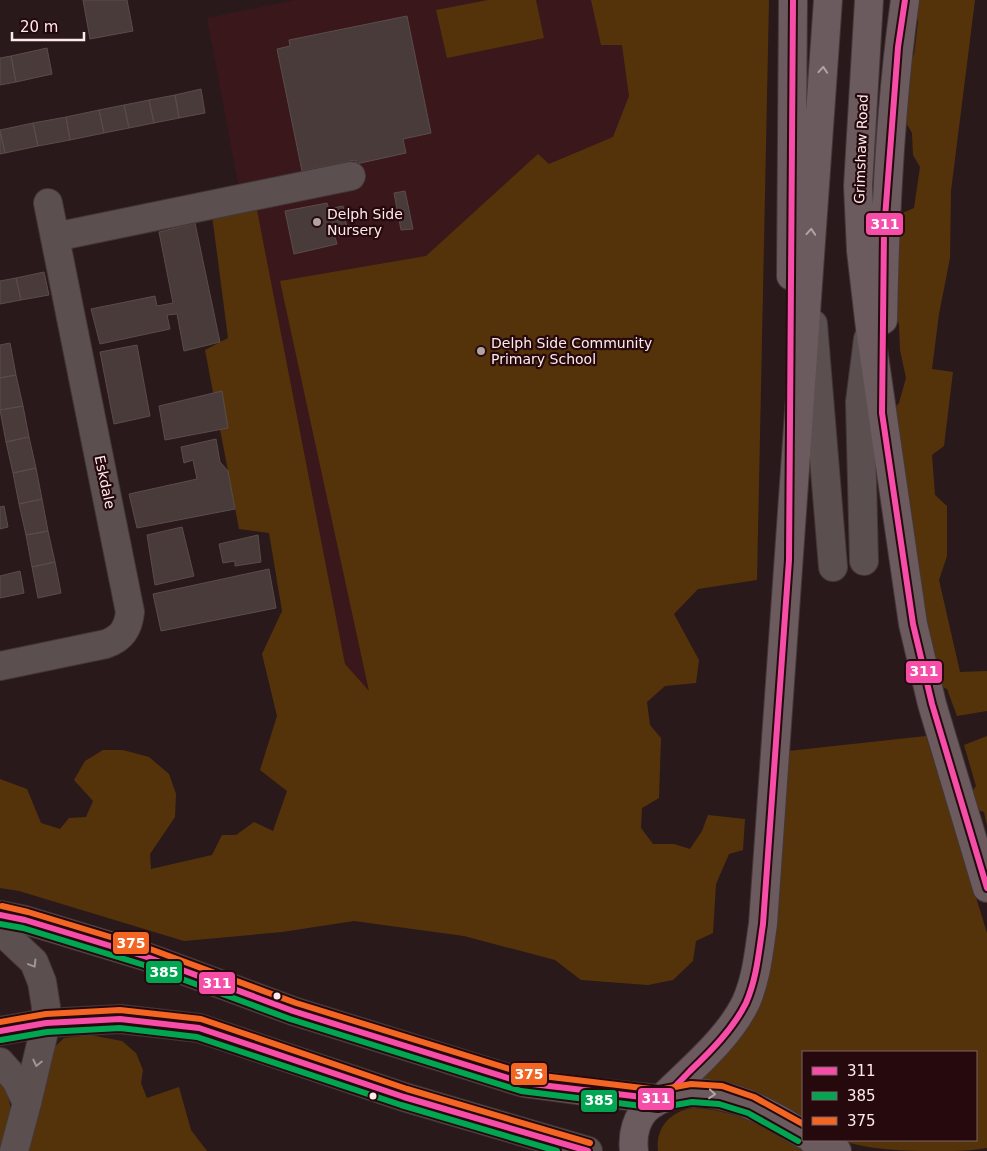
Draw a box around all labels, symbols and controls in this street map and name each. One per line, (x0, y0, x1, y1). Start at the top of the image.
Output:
scale bar (12, 10, 85, 42)
text: 20 m (20, 18, 58, 36)
one-way arrow (818, 66, 829, 74)
street label: Grimshaw Road (851, 94, 871, 204)
place label: Delph Side Nursery (327, 206, 403, 238)
line badge: 311 (865, 212, 904, 236)
marker: Delph Side Nursery (311, 216, 323, 228)
text: 311 (870, 216, 900, 232)
one-way arrow (805, 228, 816, 236)
place label: Delph Side Community Primary School (491, 335, 652, 367)
marker: Delph Side Community Primary School (475, 345, 487, 357)
street label: Eskdale (92, 454, 118, 510)
line badge: 311 (905, 660, 943, 684)
text: 311 (909, 663, 939, 679)
line badge: 375 (112, 931, 150, 955)
text: 375 (116, 935, 146, 951)
one-way arrow (27, 959, 37, 968)
line badge: 385 (145, 960, 183, 984)
text: 385 (149, 964, 179, 980)
line badge: 311 (198, 971, 236, 995)
text: 311 (202, 975, 232, 991)
unlabelled marker (272, 991, 282, 1001)
legend (802, 1051, 977, 1141)
one-way arrow (32, 1059, 43, 1068)
line badge: 375 (510, 1062, 548, 1086)
text: 311 (847, 1062, 876, 1080)
text: 375 (514, 1066, 544, 1082)
line badge: 311 (637, 1087, 675, 1111)
text: 385 (847, 1087, 876, 1105)
line badge: 385 (580, 1089, 618, 1113)
one-way arrow (708, 1089, 716, 1100)
text: 311 (641, 1090, 671, 1106)
unlabelled marker (368, 1091, 378, 1101)
text: 385 (584, 1092, 614, 1108)
text: 375 (847, 1112, 876, 1130)

